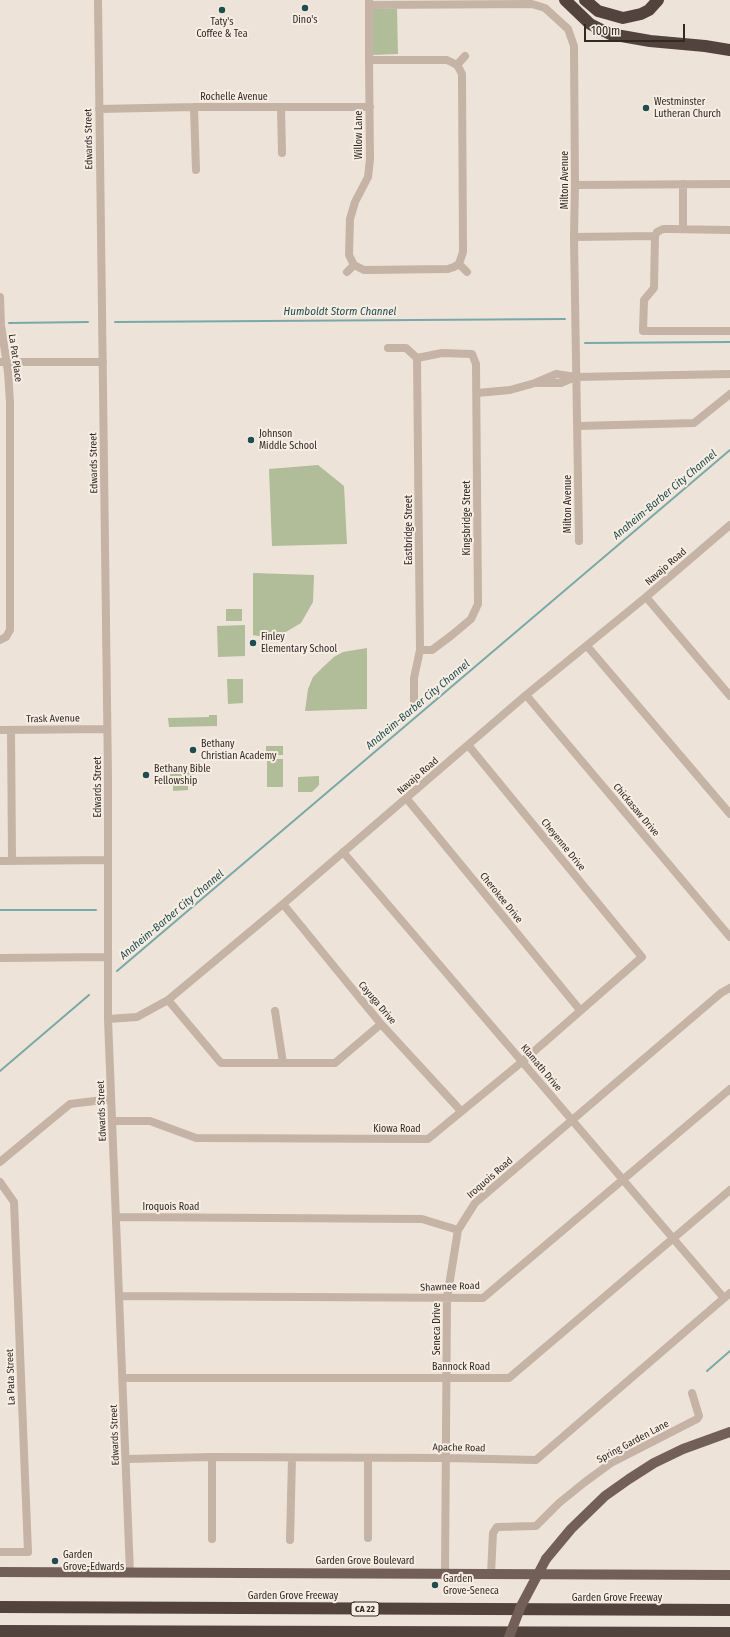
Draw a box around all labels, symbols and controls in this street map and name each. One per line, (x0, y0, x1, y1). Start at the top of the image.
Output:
marker: Dino's (300, 3, 310, 13)
marker: Taty's Coffee & Tea (217, 5, 227, 15)
place label: Dino's (293, 14, 317, 26)
place label: Taty's Coffee & Tea (196, 16, 248, 40)
scale bar (586, 16, 687, 42)
text: 100 m (591, 24, 620, 38)
street label: Rochelle Avenue (200, 91, 268, 103)
place label: Westminster Lutheran Church (654, 96, 721, 120)
marker: Westminster Lutheran Church (641, 103, 651, 113)
street label: Edwards Street (82, 108, 96, 170)
street label: Willow Lane (353, 111, 365, 159)
street label: Milton Avenue (559, 151, 571, 209)
water label: Humboldt Storm Channel (284, 305, 396, 319)
street label: La Pat Place (6, 333, 24, 383)
place label: Johnson Middle School (259, 428, 317, 452)
street label: Edwards Street (87, 432, 101, 494)
marker: Johnson Middle School (246, 435, 256, 445)
water label: Anaheim-Barber City Channel (610, 448, 720, 542)
street label: Milton Avenue (562, 475, 574, 533)
street label: Kingsbridge Street (461, 480, 473, 556)
street label: Eastbridge Street (403, 495, 415, 565)
street label: Navajo Road (643, 546, 689, 588)
place label: Finley Elementary School (261, 631, 337, 654)
marker: Finley Elementary School (248, 638, 258, 648)
water label: Anaheim-Barber City Channel (363, 658, 473, 752)
street label: Trask Avenue (26, 713, 80, 725)
place label: Bethany Christian Academy (201, 738, 277, 762)
marker: Bethany Christian Academy (188, 745, 198, 755)
street label: Navajo Road (395, 755, 441, 797)
street label: Edwards Street (92, 757, 104, 817)
place label: Bethany Bible Fellowship (154, 763, 211, 786)
marker: Bethany Bible Fellowship (141, 770, 151, 780)
street label: Chickasaw Drive (610, 781, 662, 839)
street label: Cheyenne Drive (538, 817, 588, 873)
water label: Anaheim-Barber City Channel (117, 868, 227, 962)
street label: Cherokee Drive (477, 870, 525, 926)
street label: Cayuga Drive (356, 979, 398, 1027)
street label: Klamath Drive (518, 1042, 564, 1094)
street label: Edwards Street (95, 1080, 109, 1142)
street label: Kiowa Road (373, 1123, 421, 1135)
street label: Iroquois Road (465, 1155, 515, 1201)
street label: Iroquois Road (143, 1201, 199, 1213)
street label: Shawnee Road (420, 1280, 480, 1294)
street label: Seneca Drive (431, 1303, 443, 1355)
street label: La Pata Street (4, 1349, 18, 1405)
street label: Bannock Road (432, 1361, 490, 1373)
street label: Edwards Street (108, 1404, 122, 1466)
street label: Spring Garden Lane (595, 1418, 671, 1466)
street label: Apache Road (432, 1442, 486, 1454)
place label: Garden Grove-Edwards (63, 1549, 124, 1572)
street label: Garden Grove Boulevard (316, 1555, 414, 1567)
marker: Garden Grove-Edwards (50, 1556, 60, 1566)
place label: Garden Grove-Seneca (443, 1573, 499, 1596)
marker: Garden Grove-Seneca (430, 1580, 440, 1590)
street label: Garden Grove Freeway (248, 1590, 338, 1602)
street label: Garden Grove Freeway (572, 1592, 662, 1604)
road number: CA 22 (351, 1602, 379, 1616)

